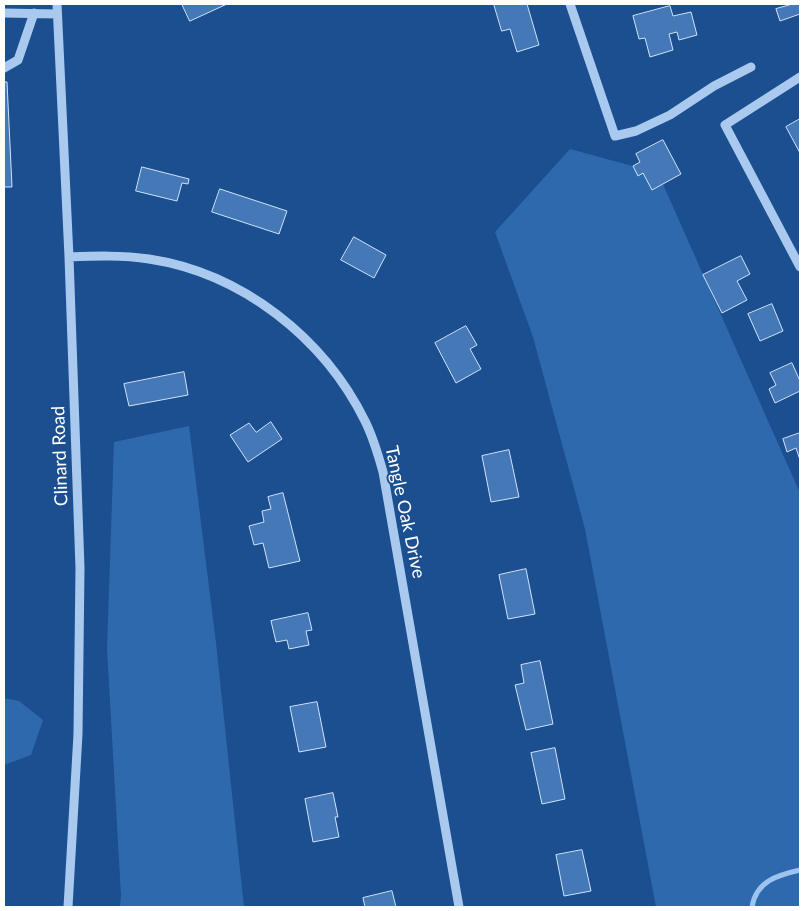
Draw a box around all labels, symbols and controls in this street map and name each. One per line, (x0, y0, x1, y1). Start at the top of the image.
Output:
street label: Clinard Road (47, 405, 73, 507)
street label: Tangle Oak Drive (380, 444, 430, 580)

